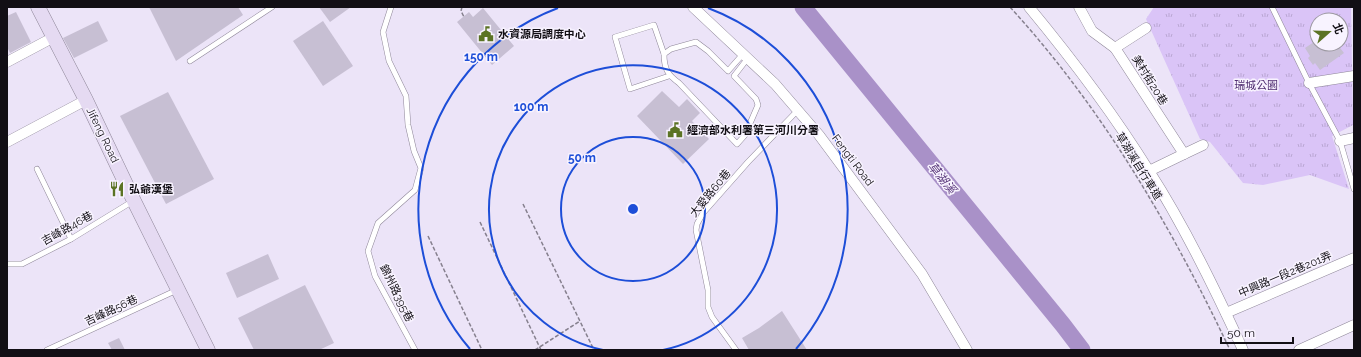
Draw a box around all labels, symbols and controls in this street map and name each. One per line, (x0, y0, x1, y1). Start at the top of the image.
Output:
north arrow (1309, 12, 1349, 52)
text: 北 (1330, 21, 1346, 36)
public building icon: 水資源局調度中心 (477, 25, 495, 43)
place label: 水資源局調度中心 (498, 28, 586, 41)
text: 150 m (464, 50, 498, 64)
street label: 美村街20巷 (1129, 53, 1170, 108)
park label: 瑞城公園 (1234, 79, 1278, 92)
text: 100 m (514, 100, 548, 114)
street label: Jifeng Road (84, 105, 122, 165)
public building icon: 經濟部水利署第三河川分署 (666, 121, 684, 139)
place label: 經濟部水利署第三河川分署 (687, 124, 819, 137)
street label: 草湖溪自行車道 (1113, 130, 1164, 202)
street label: Fengti Road (829, 132, 876, 189)
text: 50 m (568, 151, 596, 165)
water label: 草湖溪 (925, 160, 960, 198)
street label: 大愛路60巷 (687, 167, 733, 220)
restaurant icon: 弘爺漢堡 (108, 180, 126, 198)
place label: 弘爺漢堡 (129, 183, 173, 196)
centre of rings (626, 202, 640, 216)
street label: 吉峰路46巷 (39, 209, 95, 248)
street label: 中興路一段2巷201弄 (1237, 249, 1334, 300)
street label: 錦州路395巷 (377, 262, 416, 324)
street label: 吉峰路56巷 (83, 293, 140, 328)
scale bar (1221, 319, 1293, 345)
text: 50 m (1227, 326, 1255, 340)

